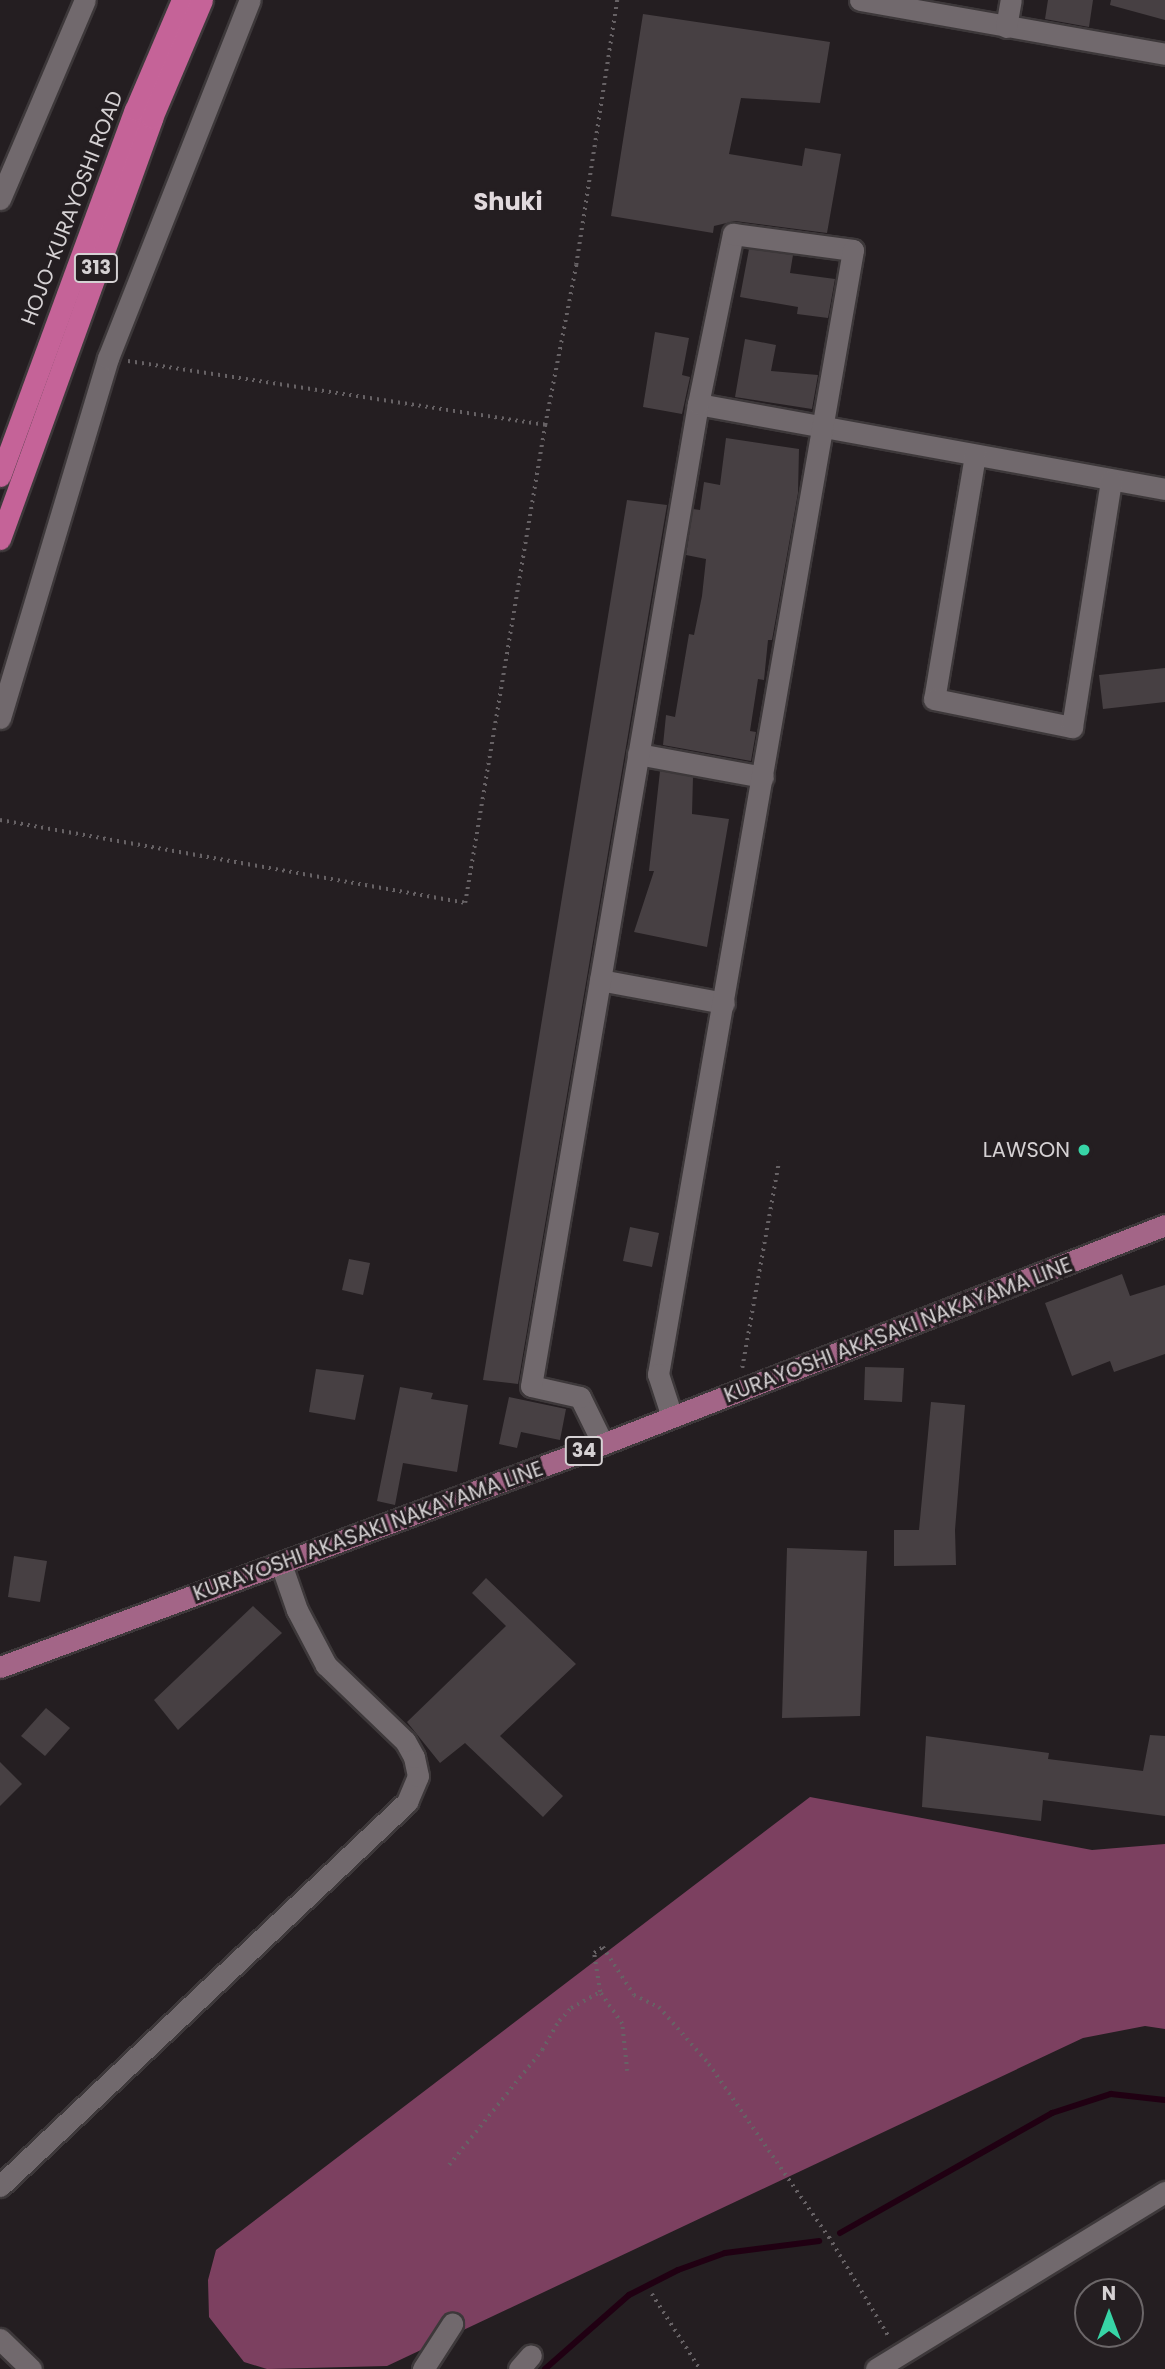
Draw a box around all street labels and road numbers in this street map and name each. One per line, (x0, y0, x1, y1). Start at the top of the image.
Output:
street label: HOJO-KURAYOSHI ROAD (16, 87, 128, 329)
road number: 313 (73, 252, 119, 284)
street label: KURAYOSHI AKASAKI NAKAYAMA LINE (721, 1252, 1075, 1408)
road number: 34 (565, 1436, 603, 1466)
street label: KURAYOSHI AKASAKI NAKAYAMA LINE (190, 1456, 546, 1606)

